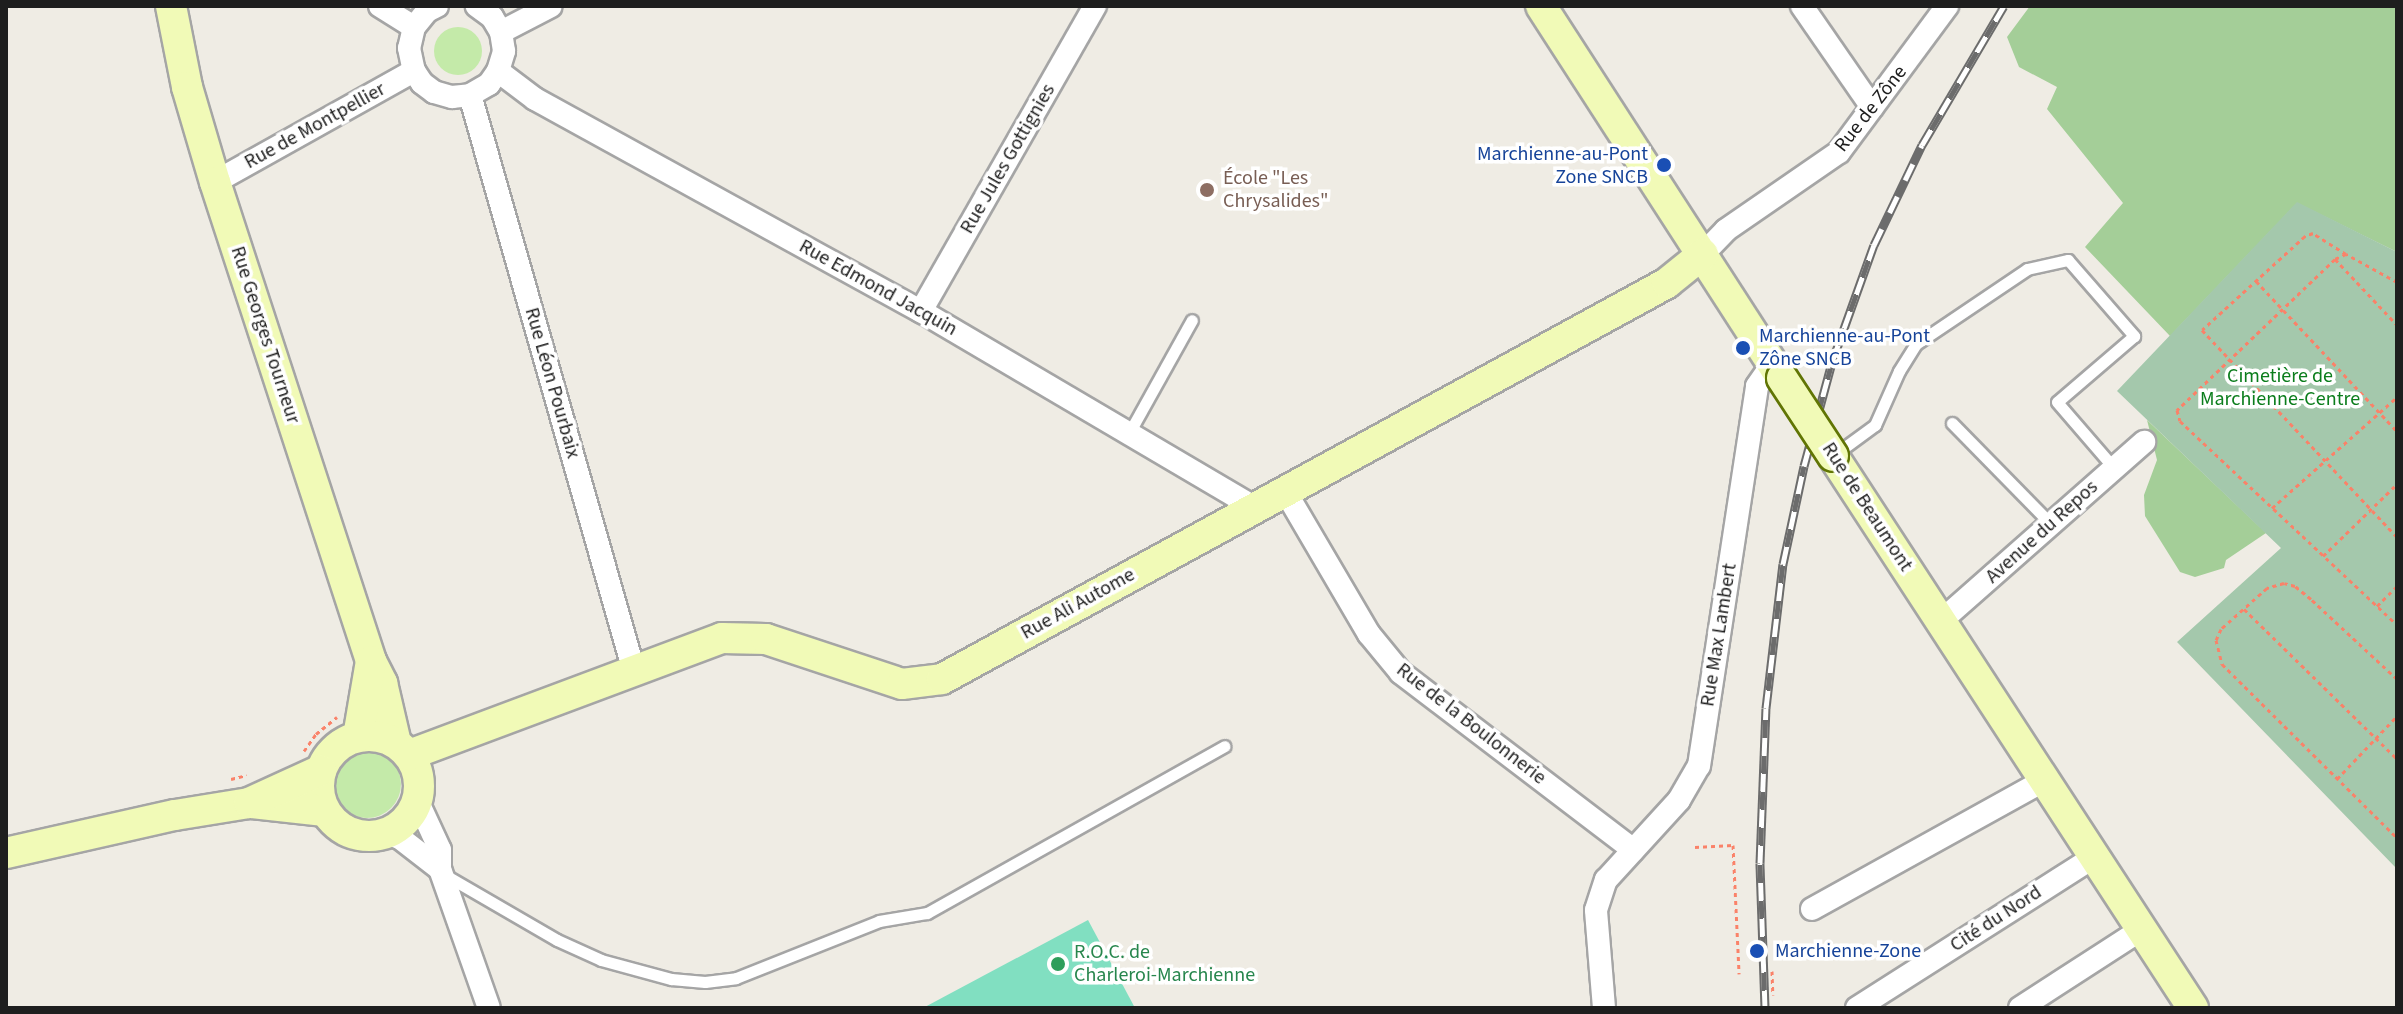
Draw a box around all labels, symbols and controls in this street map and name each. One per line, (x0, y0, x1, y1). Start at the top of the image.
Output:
street label: Rue de Zône (1830, 61, 1912, 157)
street label: Rue de Montpellier (240, 77, 390, 175)
street label: Rue Jules Gottignies (955, 80, 1061, 238)
place label: Marchienne-au-Pont Zone SNCB (1477, 142, 1648, 189)
marker: Marchienne-au-Pont Zone SNCB (1655, 156, 1673, 174)
place label: École "Les Chrysalides" (1223, 166, 1328, 213)
marker: École "Les Chrysalides" (1198, 181, 1216, 199)
street label: Rue Edmond Jacquin (795, 235, 961, 341)
street label: Rue Georges Tourneur (225, 243, 305, 427)
street label: Rue Léon Pourbaix (519, 305, 585, 461)
place label: Marchienne-au-Pont Zône SNCB (1759, 324, 1930, 371)
marker: Marchienne-au-Pont Zône SNCB (1734, 339, 1752, 357)
park label: Cimetière de Marchienne-Centre (2200, 364, 2360, 411)
street label: Rue de Beaumont (1816, 438, 1918, 576)
street label: Avenue du Repos (1981, 475, 2103, 589)
street label: Rue Max Lambert (1696, 562, 1742, 708)
street label: Rue Ali Autome (1017, 563, 1139, 645)
street label: Rue de la Boulonnerie (1391, 658, 1551, 790)
street label: Cité du Nord (1946, 881, 2046, 957)
place label: Marchienne-Zone (1775, 939, 1921, 963)
place label: R.O.C. de Charleroi-Marchienne (1074, 940, 1255, 987)
marker: Marchienne-Zone (1746, 940, 1768, 962)
marker: R.O.C. de Charleroi-Marchienne (1049, 955, 1067, 973)

